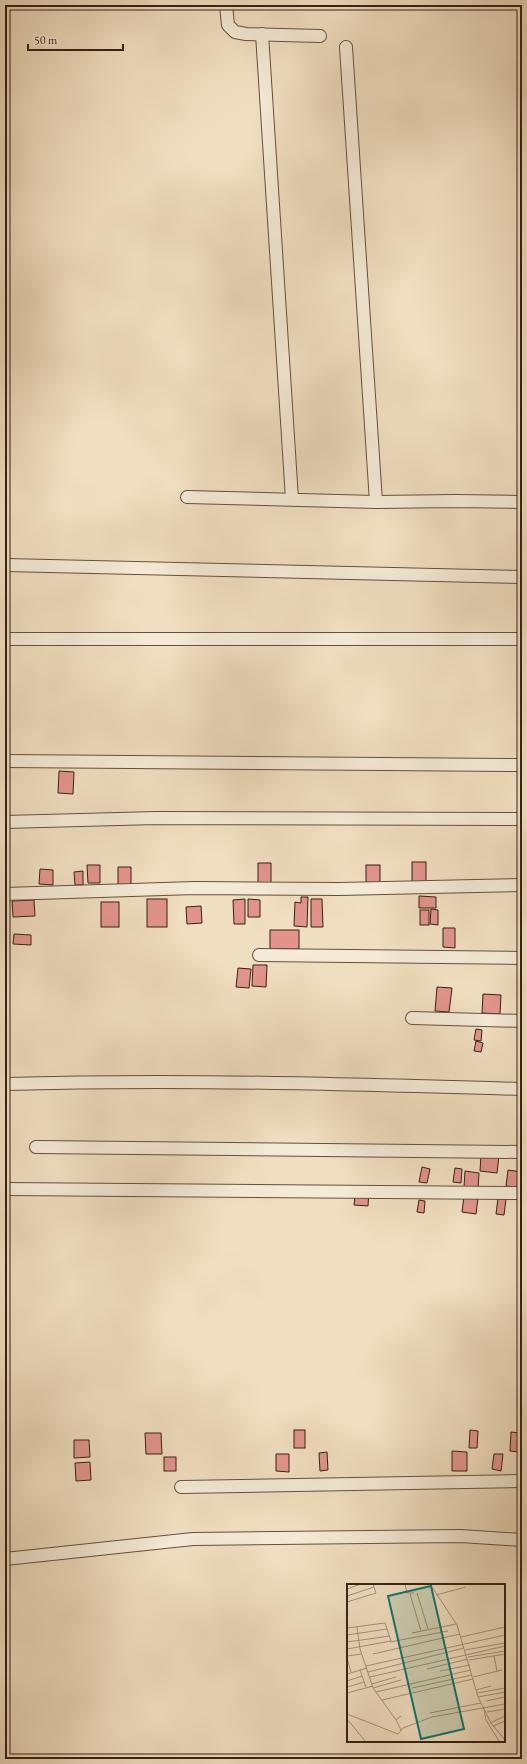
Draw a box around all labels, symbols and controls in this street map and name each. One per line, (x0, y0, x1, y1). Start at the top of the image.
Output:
scale bar (28, 26, 123, 52)
text: 50 m (34, 32, 58, 48)
inset map (347, 1584, 505, 1742)

